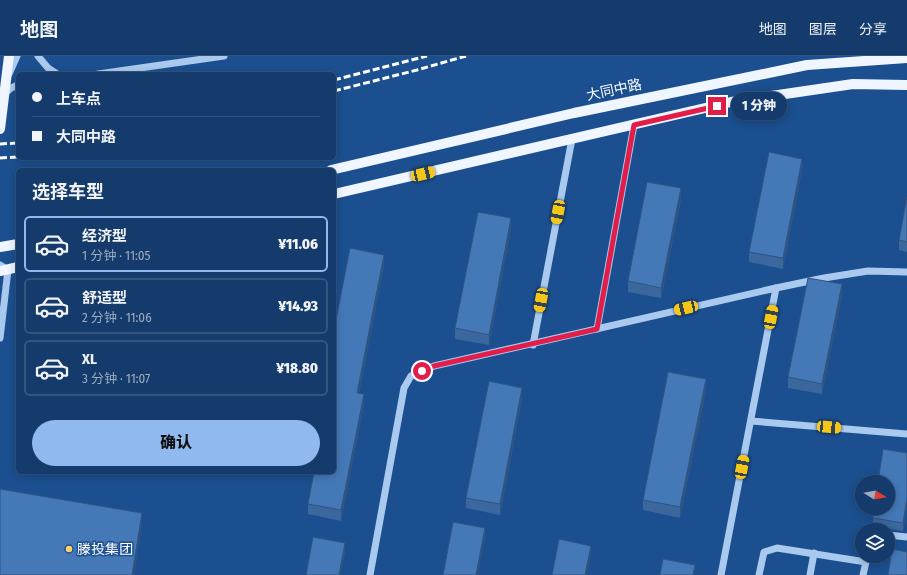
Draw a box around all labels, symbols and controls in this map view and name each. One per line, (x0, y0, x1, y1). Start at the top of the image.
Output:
text: 地图 (20, 18, 58, 41)
text: 地图 (759, 21, 787, 38)
text: 图层 (809, 21, 837, 38)
text: 分享 (859, 21, 887, 38)
street label: 大同中路 (585, 76, 643, 104)
text: 上车点 (56, 90, 101, 108)
callout: 1 分钟 (731, 92, 787, 120)
route end (708, 97, 726, 115)
text: 1 分钟 (742, 98, 776, 113)
text: 大同中路 (56, 128, 116, 146)
car (410, 165, 436, 183)
text: 选择车型 (32, 181, 104, 203)
car (550, 199, 566, 225)
icon: car (34, 226, 70, 262)
text: 经济型 (82, 227, 127, 245)
text: ¥11.06 (278, 235, 318, 253)
text: 1 分钟 · 11:05 (82, 248, 150, 263)
car (533, 287, 549, 313)
icon: car (34, 288, 70, 324)
text: 舒适型 (82, 289, 127, 307)
text: ¥14.93 (278, 297, 318, 315)
car (673, 299, 699, 317)
car (763, 304, 779, 330)
text: 2 分钟 · 11:06 (82, 310, 152, 325)
icon: car (34, 350, 70, 386)
text: XL (82, 350, 97, 368)
text: ¥18.80 (276, 359, 318, 377)
route start (413, 362, 431, 380)
text: 3 分钟 · 11:07 (82, 371, 150, 386)
button: 确认 (32, 420, 320, 466)
car (817, 420, 841, 434)
car (734, 454, 750, 480)
north arrow (855, 475, 895, 515)
map controls (855, 475, 895, 563)
button: layers (855, 523, 895, 563)
place label: 滕投集团 (77, 541, 133, 558)
marker: 滕投集团 (64, 544, 74, 554)

